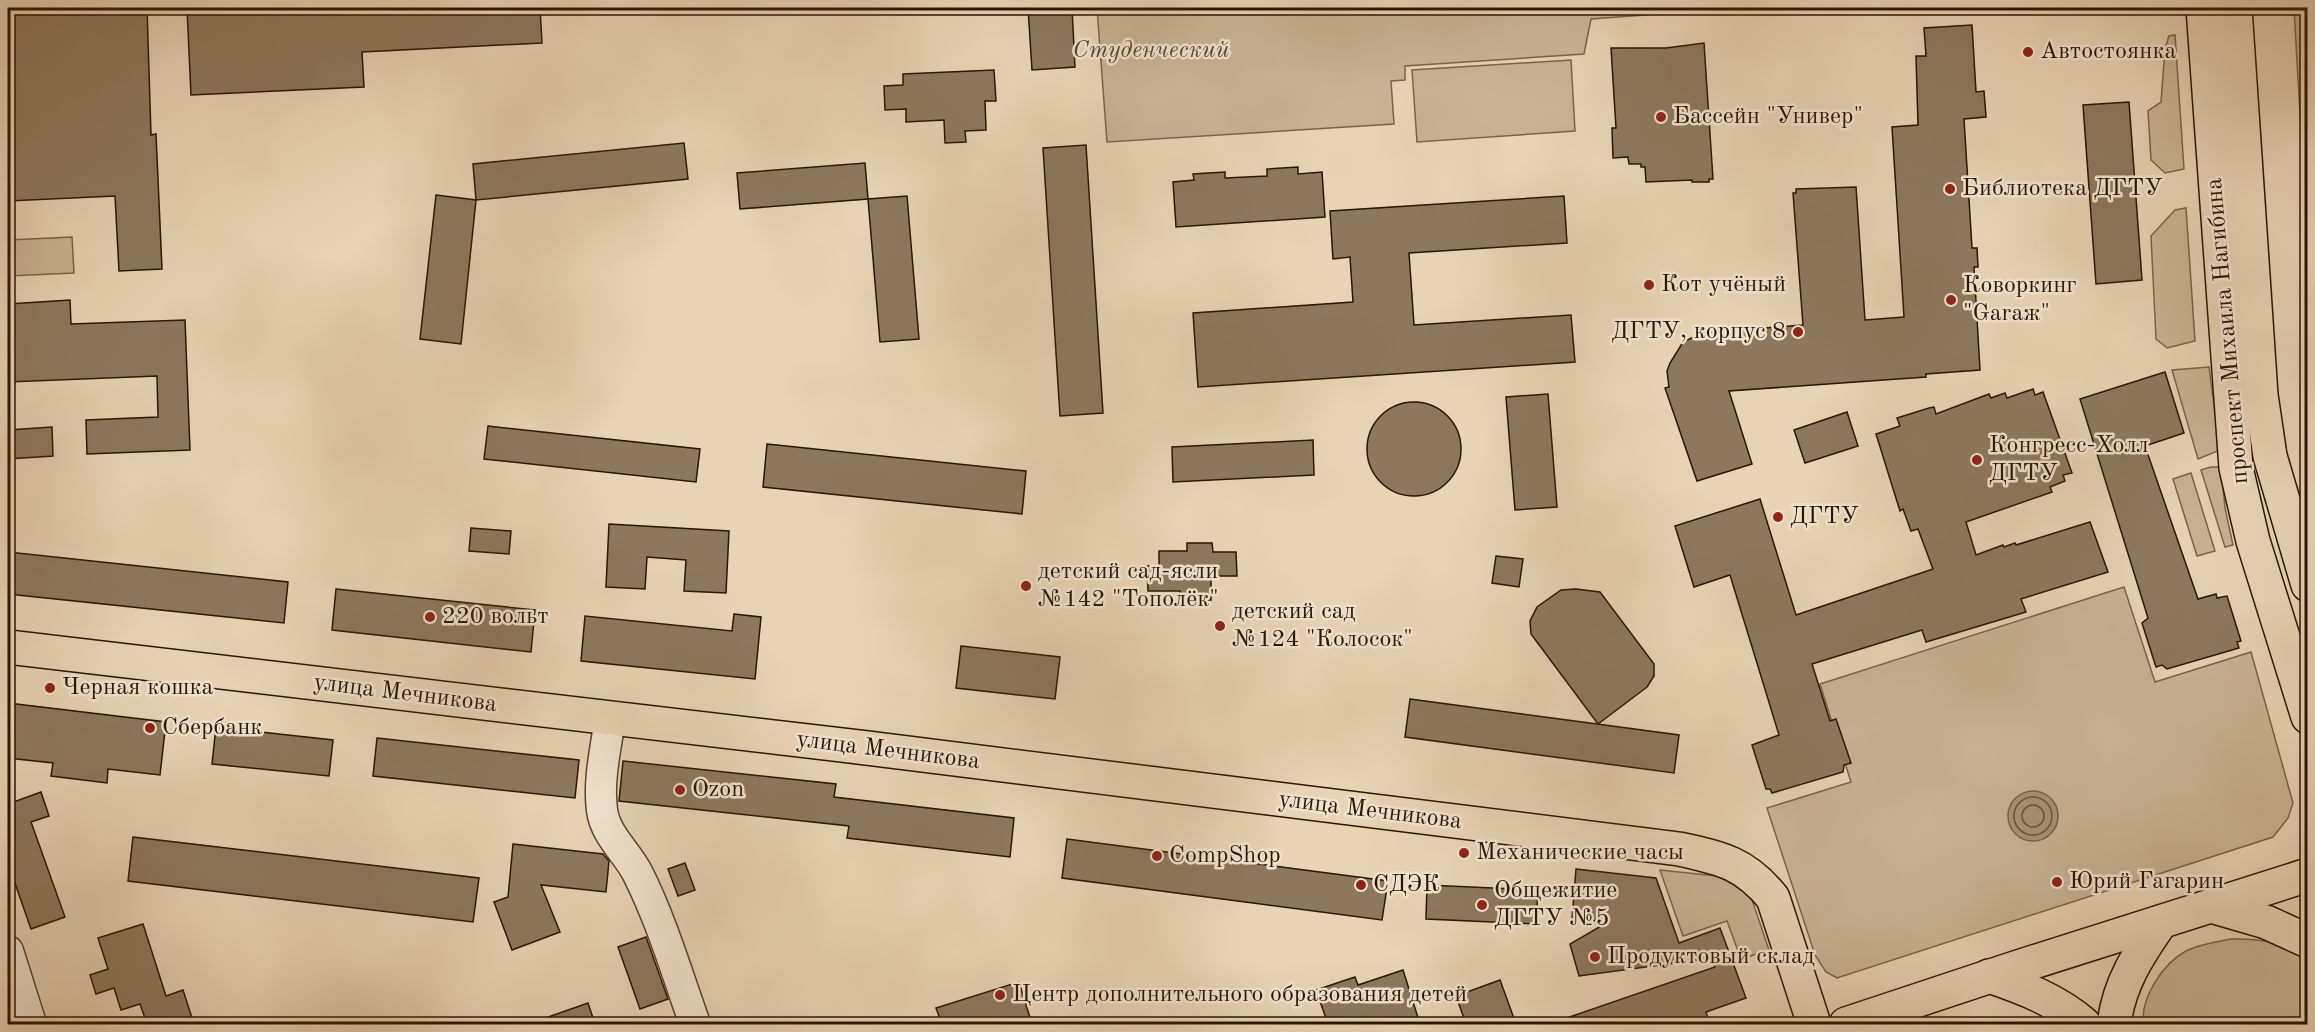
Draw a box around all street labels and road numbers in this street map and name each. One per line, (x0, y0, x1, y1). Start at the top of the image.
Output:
street label: проспект Михаила Нагибина (2203, 177, 2253, 485)
street label: улица Мечникова (312, 671, 498, 717)
street label: улица Мечникова (795, 728, 981, 774)
street label: улица Мечникова (1277, 788, 1463, 834)

